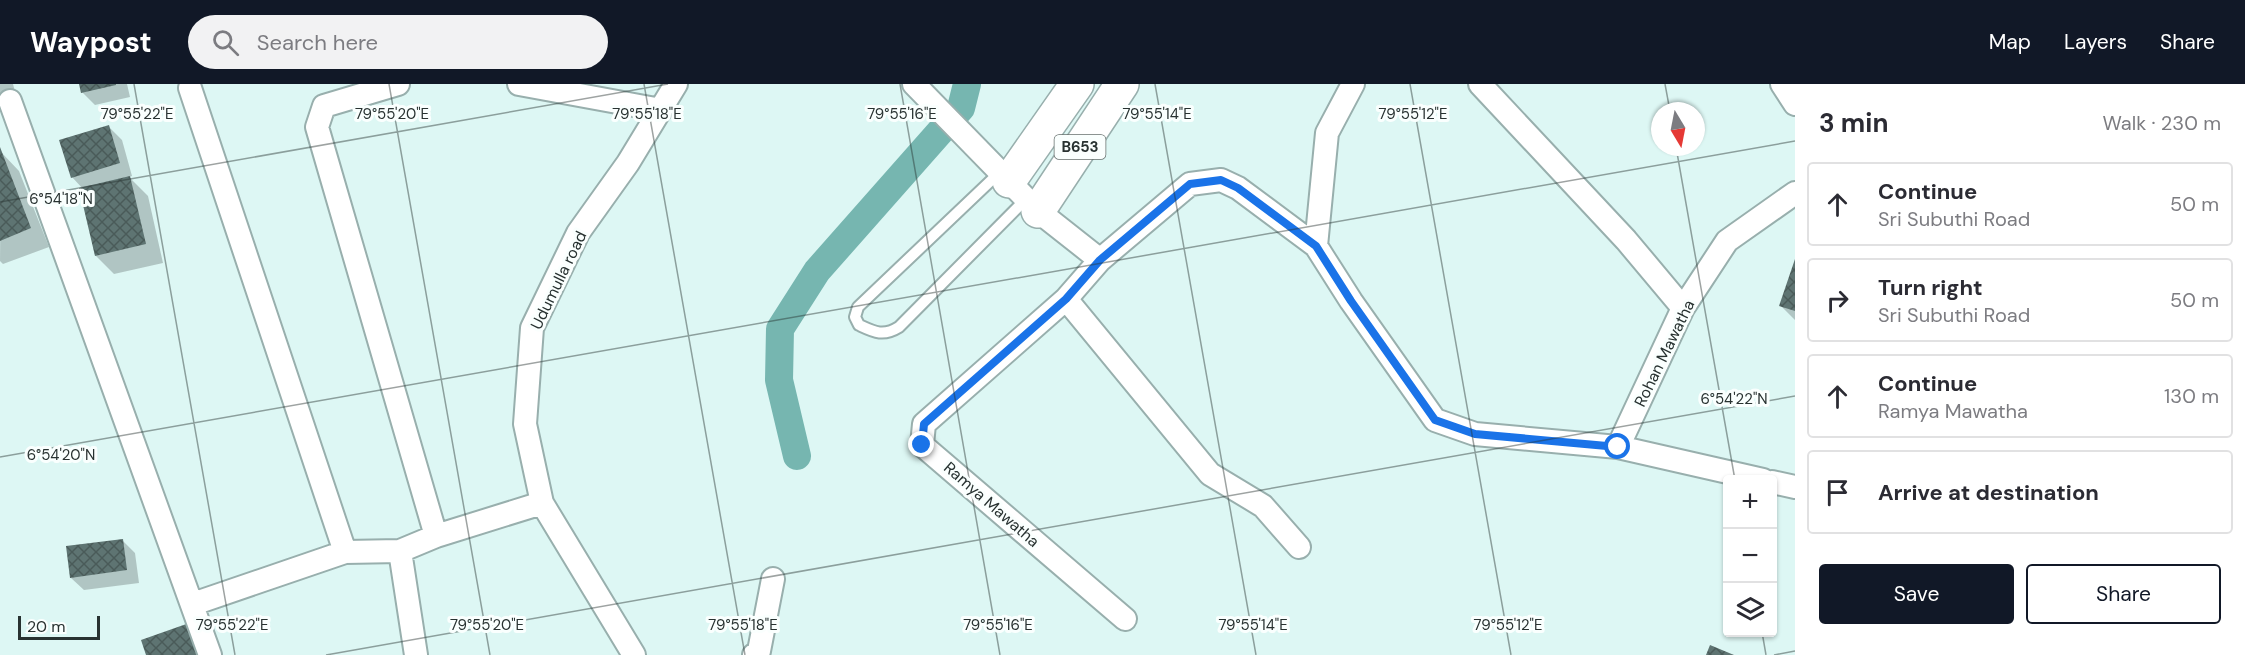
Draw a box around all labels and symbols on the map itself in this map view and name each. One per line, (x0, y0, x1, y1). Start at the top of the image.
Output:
north arrow (1651, 102, 1705, 156)
text: 79°55'22"E (101, 104, 173, 124)
text: 79°55'20"E (355, 104, 429, 124)
text: 79°55'18"E (612, 104, 682, 124)
text: 79°55'16"E (867, 104, 937, 124)
text: 79°55'14"E (1122, 104, 1192, 124)
text: 79°55'12"E (1379, 104, 1447, 124)
road number: B653 (1054, 135, 1106, 159)
text: 6°54'18"N (29, 189, 93, 209)
street label: Udumulla road (526, 228, 591, 333)
street label: Rohan Mawatha (1629, 296, 1699, 410)
text: 6°54'22"N (1700, 389, 1768, 409)
route end (908, 431, 934, 457)
route start (1604, 433, 1630, 459)
text: 6°54'20"N (27, 445, 95, 465)
street label: Ramya Mawatha (940, 457, 1044, 552)
scale bar (18, 613, 100, 640)
text: 79°55'22"E (196, 615, 268, 635)
text: 79°55'20"E (450, 615, 524, 635)
text: 79°55'18"E (708, 615, 778, 635)
text: 79°55'16"E (963, 615, 1033, 635)
text: 79°55'14"E (1218, 615, 1288, 635)
text: 79°55'12"E (1474, 615, 1542, 635)

